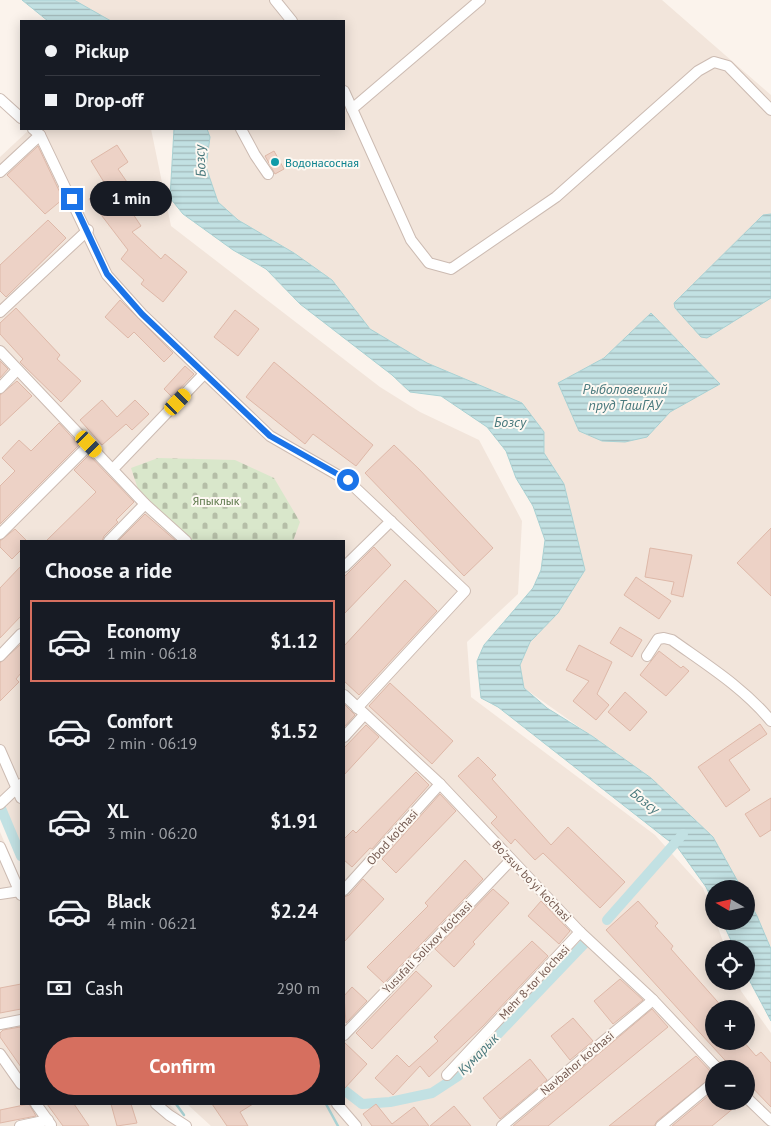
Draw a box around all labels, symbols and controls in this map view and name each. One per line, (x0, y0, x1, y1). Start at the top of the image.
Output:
text: Pickup (75, 39, 129, 63)
text: Drop-off (75, 88, 143, 112)
water label: Бозсу (190, 144, 210, 178)
place label: Водонасосная (285, 155, 359, 170)
marker: Водонасосная (269, 156, 281, 168)
callout: 1 min (90, 182, 172, 216)
route end (61, 188, 83, 210)
text: 1 min (111, 188, 151, 208)
water label: Рыболовецкий пруд ТашГАУ (582, 380, 668, 414)
car (162, 386, 193, 418)
water label: Бозсу (494, 413, 527, 431)
car (73, 428, 104, 460)
route start (337, 469, 359, 491)
park label: Япыклык (193, 493, 240, 508)
text: Choose a ride (45, 556, 172, 584)
icon: car (47, 619, 92, 664)
text: Economy (107, 619, 180, 643)
text: $1.12 (270, 629, 318, 653)
text: 1 min · 06:18 (107, 643, 197, 663)
icon: car (47, 709, 92, 754)
text: Comfort (107, 709, 173, 733)
text: $1.52 (270, 719, 318, 743)
text: 2 min · 06:19 (107, 733, 197, 753)
water label: Бозсу (627, 784, 664, 819)
icon: car (47, 799, 92, 844)
text: XL (107, 799, 129, 823)
street label: Obod ko'chasi (363, 806, 421, 868)
text: $1.91 (270, 809, 318, 833)
text: 3 min · 06:20 (107, 823, 197, 843)
street label: Bo'zsuv bo'yi ko'chasi (489, 837, 575, 925)
north arrow (705, 880, 755, 930)
map controls (705, 880, 755, 1110)
icon: car (47, 889, 92, 934)
text: Black (107, 889, 151, 913)
street label: Yusufali Solixov ko'chasi (379, 898, 475, 996)
text: $2.24 (270, 899, 318, 923)
text: 4 min · 06:21 (107, 913, 197, 933)
button: locate (705, 940, 755, 990)
street label: Mehr 8-tor ko'chasi (495, 941, 573, 1023)
icon: cash (45, 974, 73, 1002)
text: Cash (85, 976, 123, 1000)
text: 290 m (277, 978, 320, 998)
button: + (705, 1000, 755, 1050)
street label: Navbahor ko'chasi (537, 1028, 617, 1098)
water label: Кумарык (454, 1029, 503, 1079)
button: Confirm (45, 1037, 320, 1095)
button: − (705, 1060, 755, 1110)

